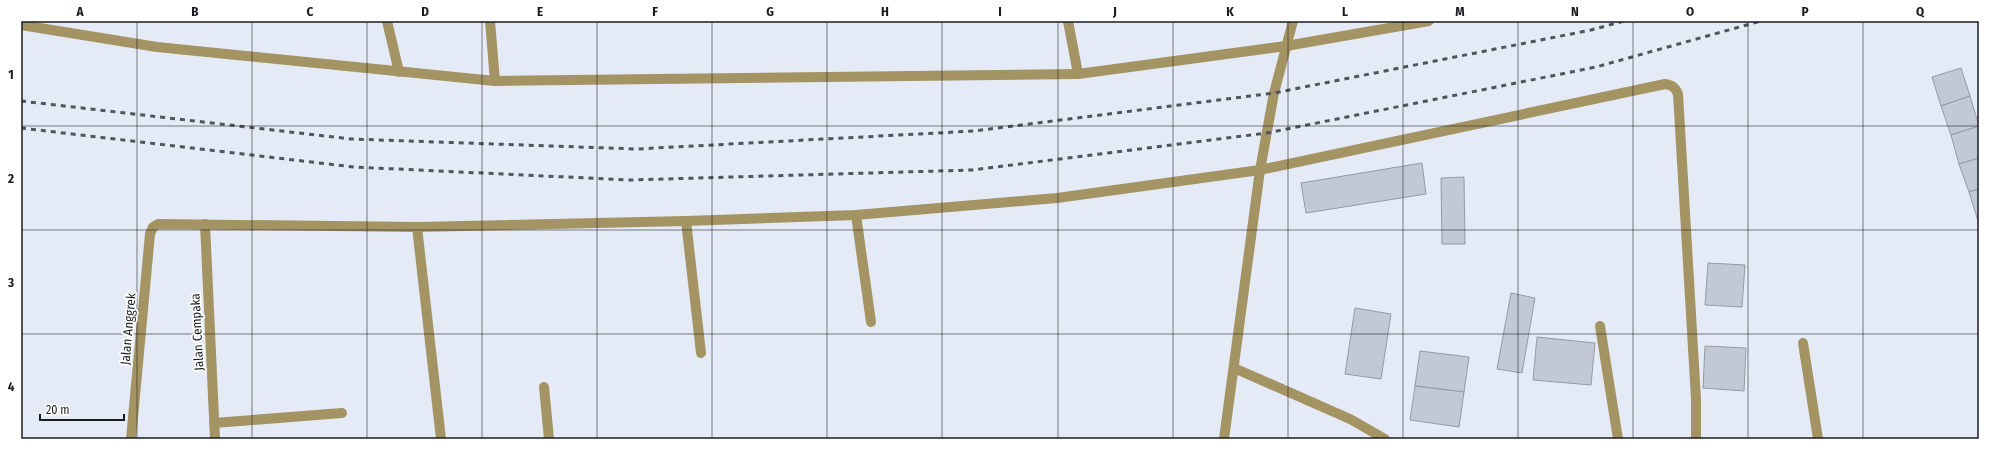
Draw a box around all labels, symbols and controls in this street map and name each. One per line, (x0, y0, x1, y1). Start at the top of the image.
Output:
text: A (75, 4, 84, 19)
text: B (191, 4, 199, 19)
text: C (307, 4, 314, 19)
text: D (421, 4, 429, 19)
text: E (537, 4, 543, 19)
text: F (652, 4, 658, 19)
text: G (766, 4, 774, 19)
text: H (881, 4, 889, 19)
text: I (998, 4, 1002, 19)
text: J (1112, 4, 1117, 19)
text: K (1226, 4, 1234, 19)
text: L (1342, 4, 1348, 19)
text: M (1455, 4, 1465, 19)
text: N (1571, 4, 1579, 19)
text: O (1686, 4, 1694, 19)
text: P (1801, 4, 1809, 19)
text: Q (1916, 4, 1925, 19)
text: 1 (8, 67, 14, 82)
text: 2 (7, 171, 14, 186)
text: 3 (7, 275, 14, 290)
street label: Jalan Anggrek (117, 292, 139, 366)
street label: Jalan Cempaka (187, 293, 207, 371)
text: 4 (8, 379, 15, 394)
scale bar (40, 396, 124, 422)
text: 20 m (46, 403, 70, 417)

